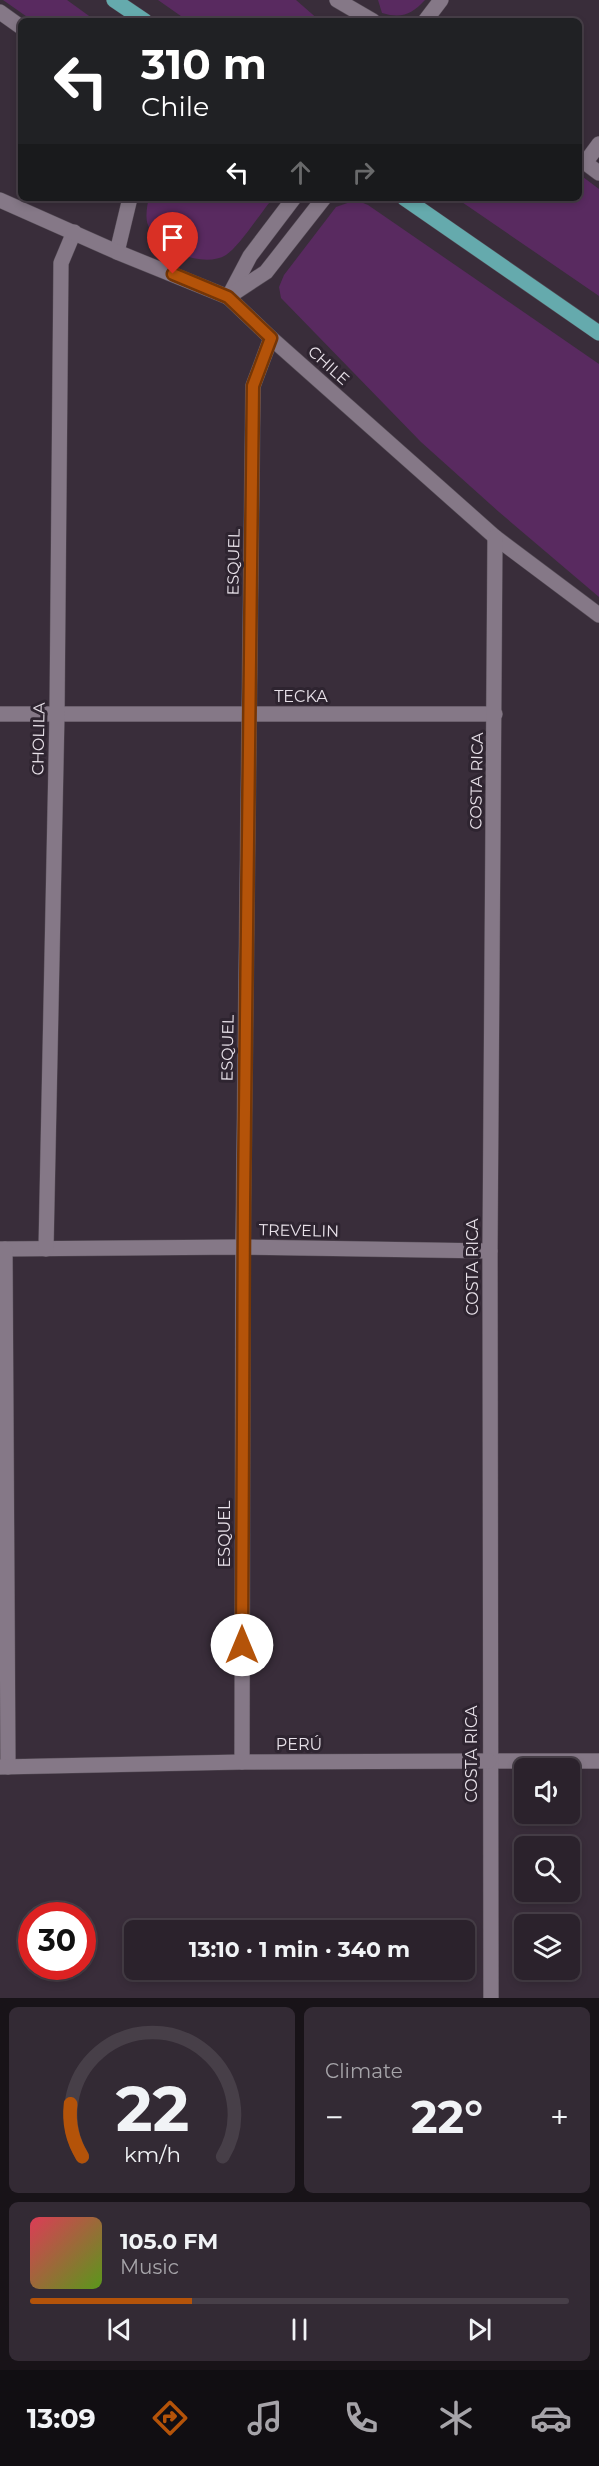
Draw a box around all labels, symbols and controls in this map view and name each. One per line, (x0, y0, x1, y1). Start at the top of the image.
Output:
text: 310 m (141, 38, 267, 90)
icon: left (42, 42, 120, 120)
text: Chile (141, 90, 209, 123)
icon: left (221, 156, 254, 189)
icon: ahead (284, 156, 317, 189)
icon: right (347, 156, 380, 189)
pin (147, 212, 198, 274)
icon: arrive (156, 221, 189, 254)
street label: CHILE (304, 342, 353, 389)
street label: ESQUEL (223, 528, 244, 596)
street label: TECKA (274, 687, 328, 706)
street label: CHOLILA (28, 702, 49, 776)
street label: COSTA RICA (466, 732, 487, 830)
street label: ESQUEL (217, 1014, 238, 1082)
street label: COSTA RICA (463, 1218, 482, 1316)
street label: TREVELIN (259, 1220, 339, 1241)
street label: ESQUEL (215, 1500, 234, 1567)
position arrow (210, 1613, 274, 1677)
street label: COSTA RICA (462, 1705, 481, 1803)
street label: PERÚ (276, 1735, 322, 1754)
map controls (514, 1758, 580, 1980)
button: sound (514, 1758, 580, 1824)
button: search (514, 1836, 580, 1902)
speed limit sign: 30 (18, 1902, 96, 1980)
button: layers (514, 1914, 580, 1980)
text: 13:10 · 1 min · 340 m (189, 1936, 410, 1963)
text: Climate (325, 2059, 403, 2083)
text: 22 (115, 2071, 189, 2147)
text: 22° (411, 2089, 483, 2144)
text: − (325, 2097, 344, 2137)
text: + (550, 2097, 569, 2137)
text: km/h (123, 2141, 181, 2167)
text: 105.0 FM (120, 2228, 218, 2255)
text: Music (120, 2255, 179, 2279)
icon: previous (103, 2313, 136, 2346)
icon: pause (283, 2313, 316, 2346)
icon: next (463, 2313, 496, 2346)
icon: directions (149, 2397, 191, 2439)
icon: music (244, 2397, 286, 2439)
icon: phone (340, 2397, 382, 2439)
icon: climate (435, 2397, 477, 2439)
icon: car (530, 2397, 572, 2439)
text: 13:09 (27, 2402, 96, 2435)

